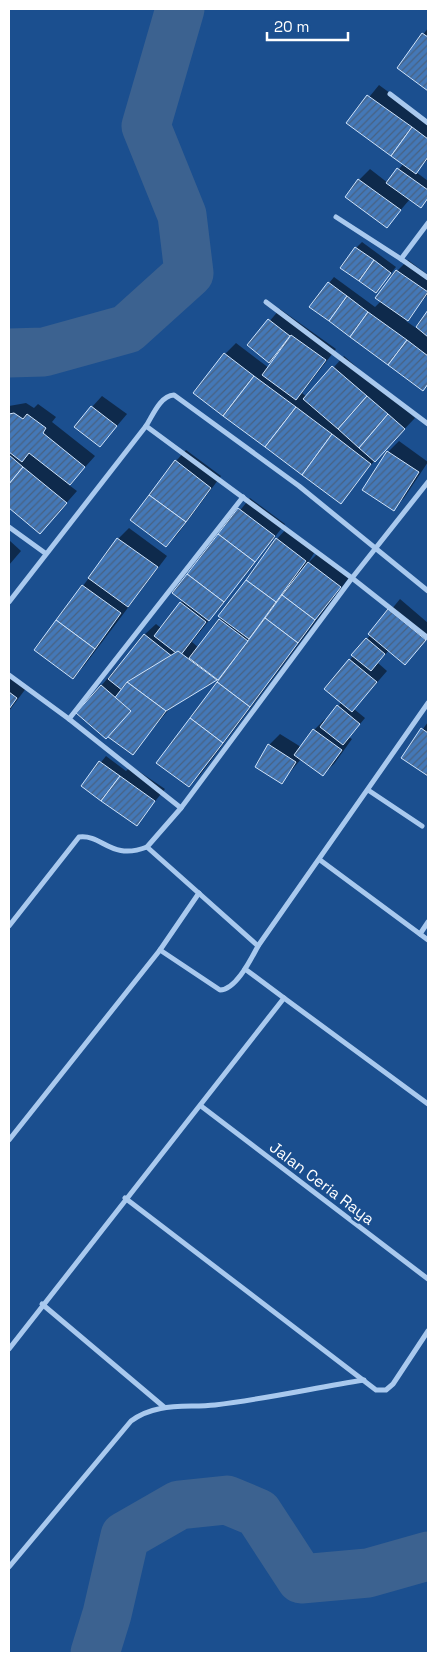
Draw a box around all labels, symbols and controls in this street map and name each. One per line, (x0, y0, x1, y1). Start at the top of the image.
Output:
scale bar (267, 10, 348, 42)
text: 20 m (274, 17, 309, 36)
street label: Jalan Ceria Raya (265, 1137, 379, 1229)

